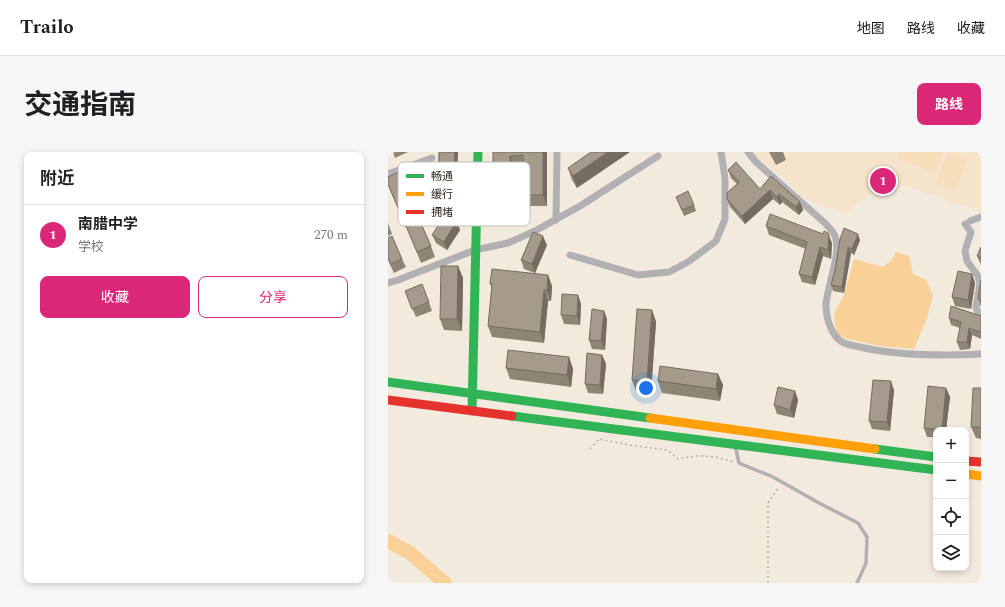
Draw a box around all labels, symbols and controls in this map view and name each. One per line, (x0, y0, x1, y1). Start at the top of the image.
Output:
text: Trailo (20, 13, 74, 42)
text: 地图 (857, 18, 885, 39)
text: 路线 (907, 18, 935, 39)
text: 收藏 (957, 18, 985, 39)
button: 路线 (917, 83, 981, 125)
text: 交通指南 (24, 84, 136, 127)
legend (398, 162, 530, 226)
text: 附近 (40, 166, 74, 192)
pin: 1 (870, 166, 896, 196)
text: 畅通 (431, 168, 453, 185)
text: 缓行 (431, 186, 453, 203)
text: 拥堵 (431, 204, 453, 221)
text: 南腊中学 (78, 213, 138, 236)
text: 1 (49, 225, 57, 245)
text: 270 m (314, 225, 348, 245)
text: 学校 (78, 237, 104, 257)
button: 收藏 (40, 276, 190, 318)
button: 分享 (198, 276, 348, 318)
your location (636, 378, 656, 398)
map controls (933, 427, 969, 571)
button: + (933, 427, 969, 463)
button: − (933, 463, 969, 499)
button: locate (933, 499, 969, 535)
button: layers (933, 535, 969, 571)

